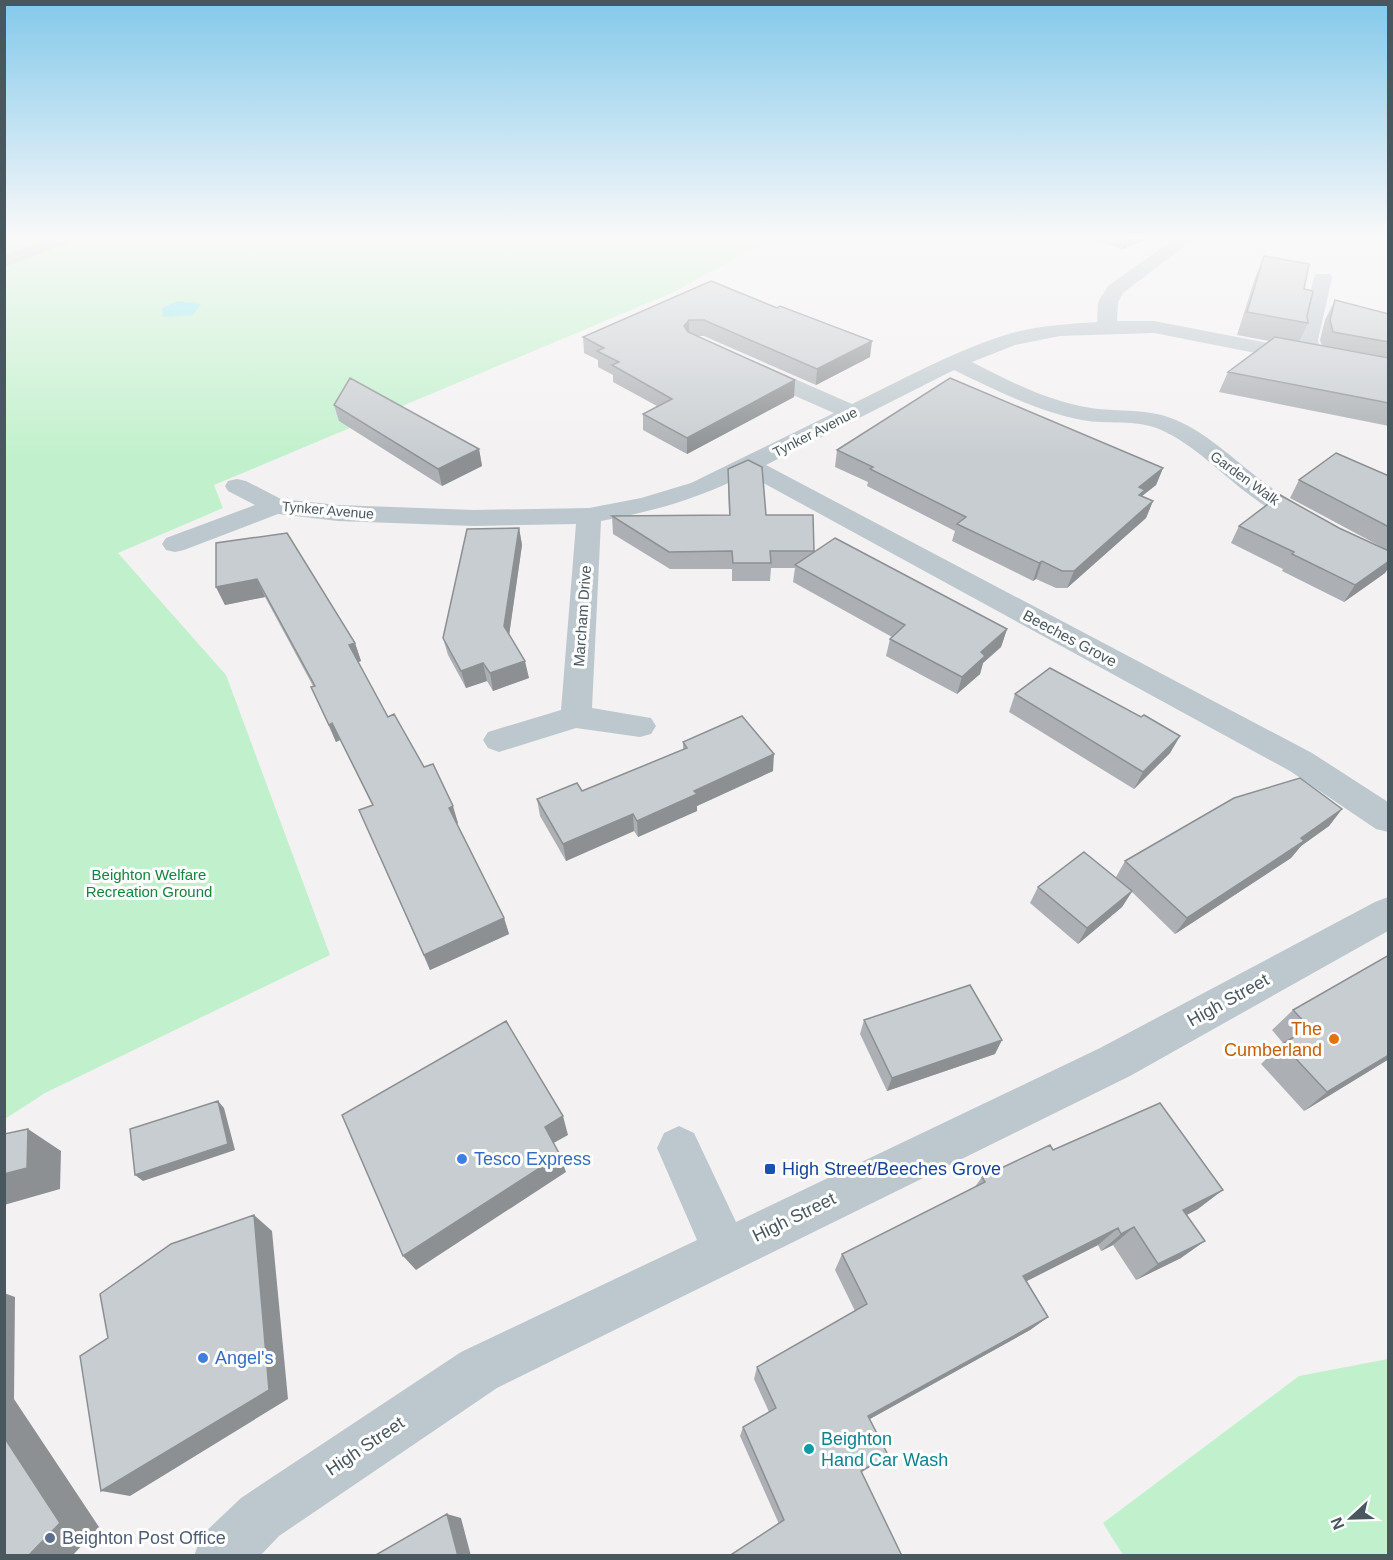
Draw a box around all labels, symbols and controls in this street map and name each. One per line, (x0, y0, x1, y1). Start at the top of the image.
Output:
street label: Tynker Avenue (770, 404, 860, 460)
street label: Garden Walk (1207, 448, 1283, 509)
street label: Tynker Avenue (281, 498, 375, 522)
street label: Marcham Drive (570, 565, 594, 667)
street label: Beeches Grove (1020, 606, 1120, 670)
park label: Beighton Welfare Recreation Ground (86, 866, 212, 900)
street label: High Street (1184, 969, 1272, 1031)
place label: The Cumberland (1224, 1019, 1322, 1060)
marker: The Cumberland (1327, 1032, 1341, 1046)
place label: Tesco Express (474, 1149, 591, 1169)
marker: Tesco Express (455, 1152, 469, 1166)
place label: High Street/Beeches Grove (782, 1159, 1001, 1179)
marker: High Street/Beeches Grove (763, 1162, 777, 1176)
street label: High Street (749, 1188, 839, 1246)
place label: Angel's (215, 1348, 273, 1368)
marker: Angel's (196, 1351, 210, 1365)
street label: High Street (322, 1413, 408, 1479)
place label: Beighton Hand Car Wash (821, 1429, 948, 1470)
marker: Beighton Hand Car Wash (802, 1442, 816, 1456)
north arrow (1321, 1488, 1381, 1548)
text: N (1328, 1515, 1348, 1532)
place label: Beighton Post Office (62, 1528, 226, 1548)
marker: Beighton Post Office (43, 1531, 57, 1545)

